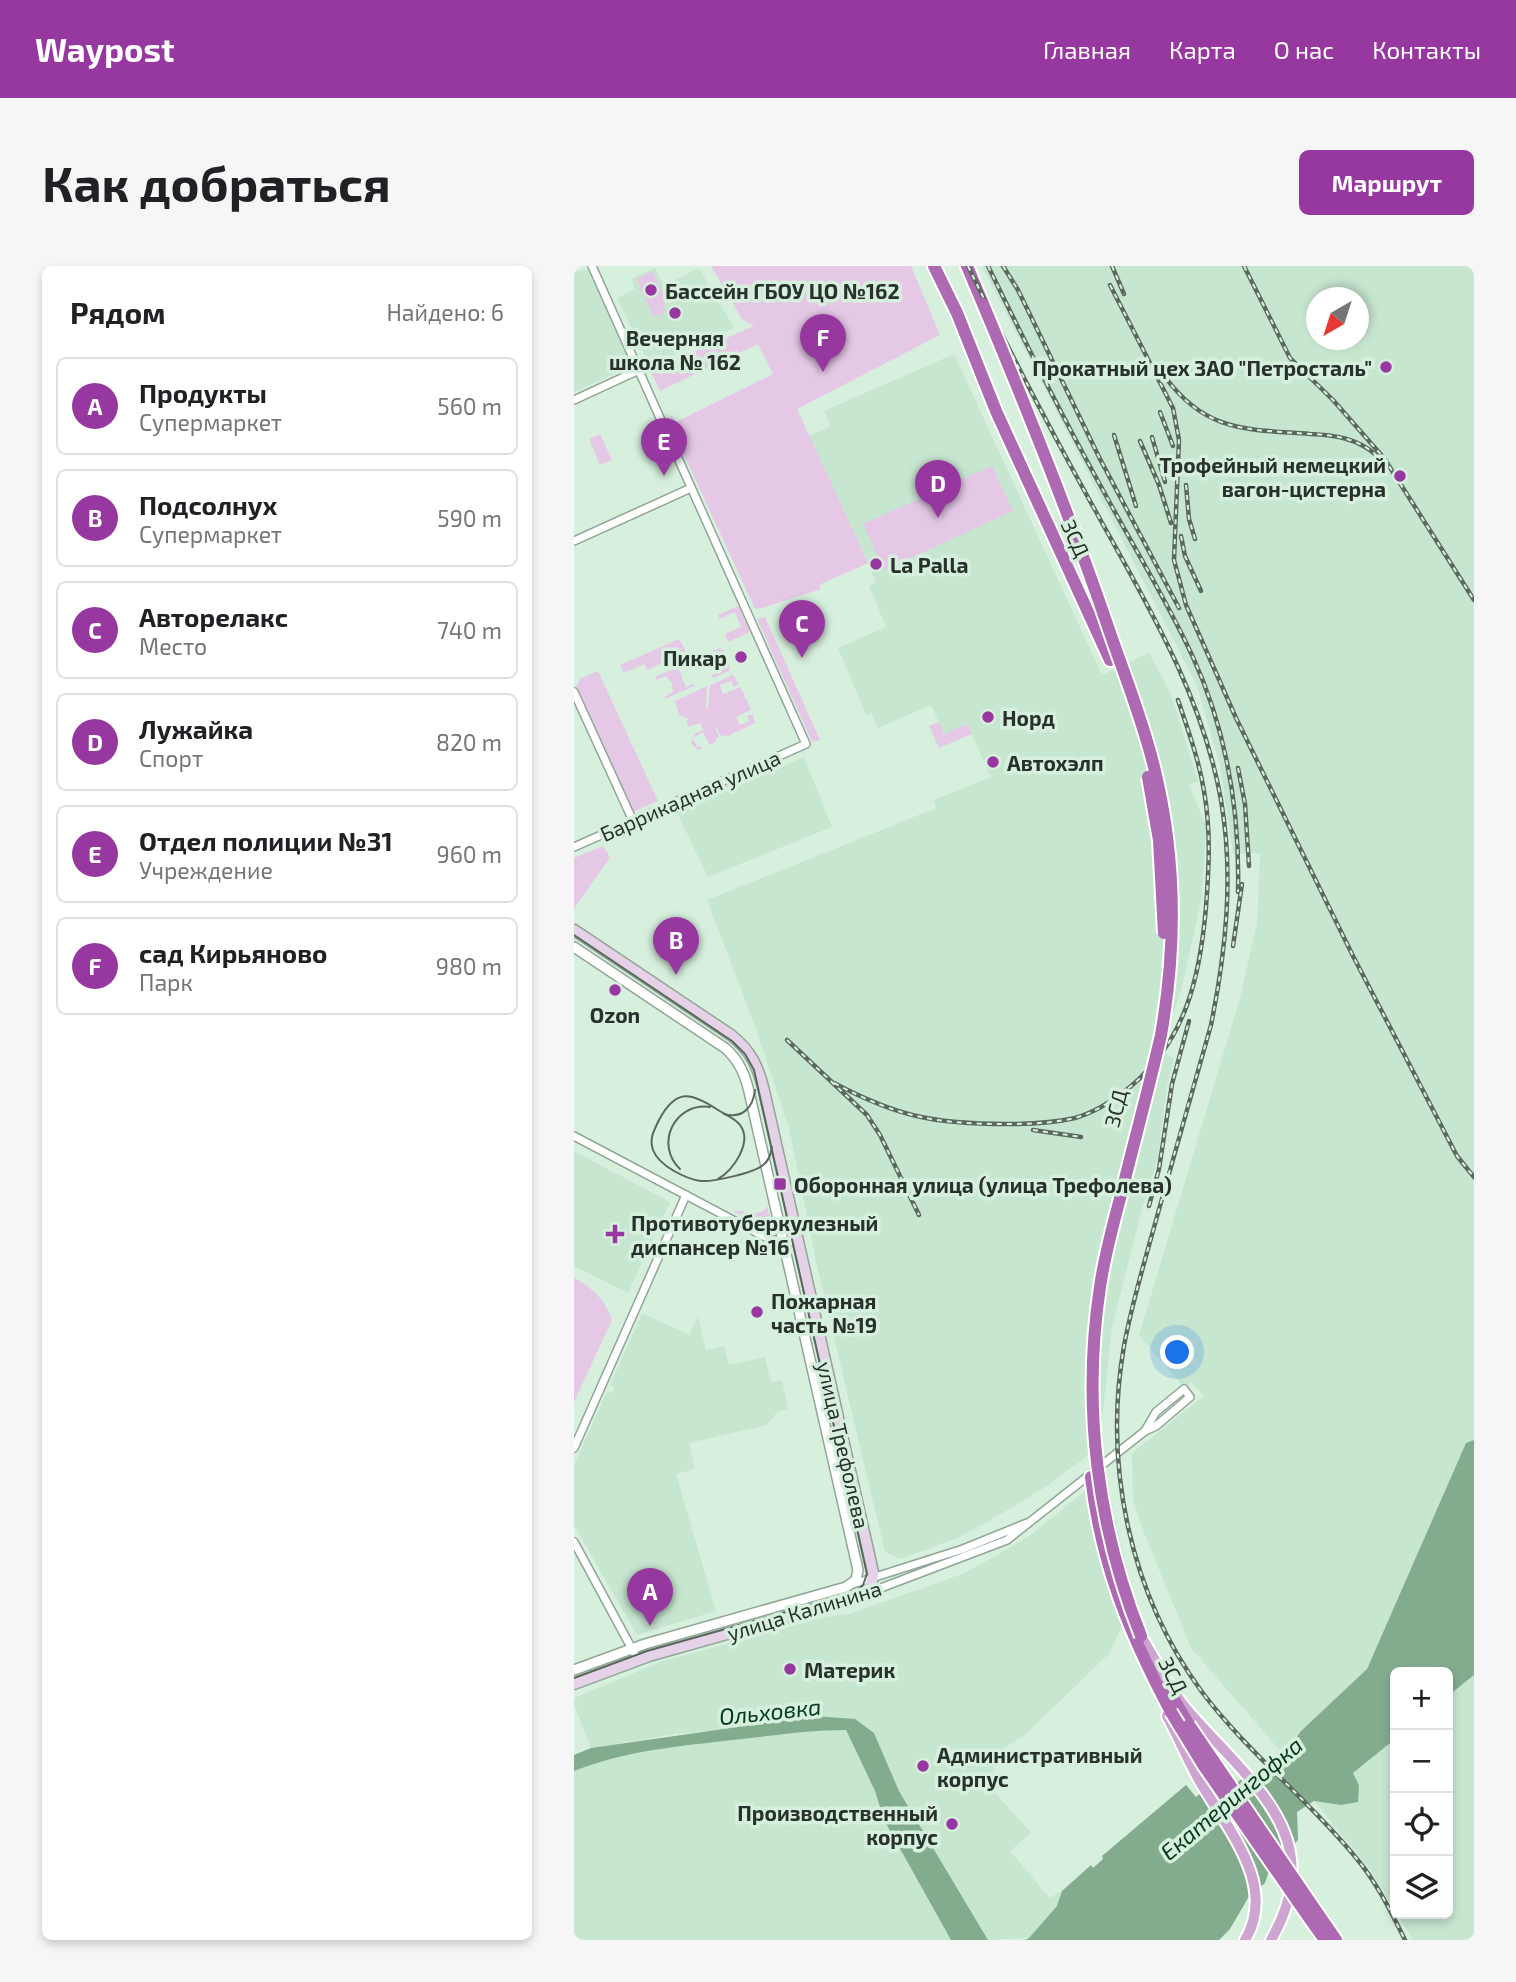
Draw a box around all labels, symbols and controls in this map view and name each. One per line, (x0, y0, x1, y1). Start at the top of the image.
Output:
text: Waypost (35, 29, 174, 69)
text: Главная (1043, 35, 1131, 64)
text: Карта (1169, 35, 1236, 64)
text: О нас (1274, 35, 1334, 64)
text: Контакты (1372, 35, 1481, 64)
button: Маршрут (1299, 150, 1474, 215)
text: Как добраться (42, 153, 391, 212)
place label: Бассейн ГБОУ ЦО №162 (665, 278, 900, 303)
marker: Бассейн ГБОУ ЦО №162 (643, 282, 659, 298)
north arrow (1306, 287, 1369, 350)
text: Рядом (70, 294, 166, 330)
text: Найдено: 6 (386, 298, 504, 326)
marker: Вечерняя школа № 162 (667, 305, 683, 321)
pin: F (800, 314, 846, 372)
place label: Вечерняя школа № 162 (609, 325, 741, 374)
place label: Прокатный цех ЗАО "Петросталь" (1032, 355, 1372, 380)
marker: Прокатный цех ЗАО "Петросталь" (1378, 359, 1394, 375)
text: Продукты (139, 377, 267, 408)
text: A (87, 392, 103, 420)
text: 560 m (437, 392, 502, 420)
text: Супермаркет (139, 408, 282, 436)
pin: E (641, 418, 687, 476)
place label: Трофейный немецкий вагон-цистерна (1159, 452, 1386, 501)
pin: D (915, 460, 961, 518)
marker: Трофейный немецкий вагон-цистерна (1392, 468, 1408, 484)
text: Подсолнух (139, 489, 277, 520)
text: B (88, 504, 102, 532)
text: 590 m (437, 504, 502, 532)
street label: ЗСД (1057, 515, 1095, 561)
text: Супермаркет (139, 520, 282, 548)
place label: La Palla (890, 552, 968, 577)
marker: La Palla (868, 556, 884, 572)
pin: C (779, 600, 825, 658)
text: Авторелакс (139, 601, 288, 632)
text: C (88, 616, 102, 644)
text: 740 m (437, 616, 502, 644)
text: Место (139, 632, 207, 660)
place label: Пикар (663, 645, 727, 670)
marker: Пикар (733, 649, 749, 665)
place label: Норд (1002, 705, 1055, 730)
marker: Норд (980, 709, 996, 725)
text: Лужайка (139, 713, 253, 744)
text: D (87, 728, 103, 756)
text: 820 m (436, 728, 502, 756)
text: Спорт (139, 744, 203, 772)
street label: Баррикадная улица (596, 744, 784, 847)
place label: Автохэлп (1007, 750, 1104, 775)
marker: Автохэлп (985, 754, 1001, 770)
text: Отдел полиции №31 (139, 825, 393, 856)
text: E (88, 840, 102, 868)
text: 960 m (437, 840, 502, 868)
text: Учреждение (139, 856, 273, 884)
pin: B (653, 917, 699, 975)
text: сад Кирьяново (139, 937, 327, 968)
text: F (89, 952, 101, 980)
text: 980 m (436, 952, 502, 980)
text: Парк (139, 968, 193, 996)
marker: Ozon (607, 982, 623, 998)
place label: Ozon (590, 1002, 640, 1027)
street label: ЗСД (1098, 1087, 1132, 1129)
place label: Оборонная улица (улица Трефолева) (794, 1172, 1172, 1197)
marker: Оборонная улица (улица Трефолева) (772, 1176, 788, 1192)
place label: Противотуберкулезный диспансер №16 (631, 1210, 878, 1259)
marker: Противотуберкулезный диспансер №16 (605, 1224, 625, 1244)
place label: Пожарная часть №19 (771, 1288, 877, 1337)
marker: Пожарная часть №19 (749, 1304, 765, 1320)
your location (1160, 1335, 1194, 1369)
street label: улица Трефолева (812, 1359, 875, 1531)
pin: A (627, 1568, 673, 1626)
street label: улица Калинина (724, 1575, 884, 1646)
street label: ЗСД (1154, 1652, 1194, 1698)
place label: Материк (804, 1657, 895, 1682)
marker: Материк (782, 1661, 798, 1677)
map controls (1390, 1667, 1453, 1919)
button: + (1390, 1667, 1453, 1730)
water label: Ольховка (717, 1692, 823, 1730)
water label: Екатерингофка (1154, 1730, 1308, 1866)
button: − (1390, 1730, 1453, 1793)
place label: Административный корпус (937, 1742, 1143, 1791)
marker: Административный корпус (915, 1758, 931, 1774)
button: locate (1390, 1793, 1453, 1856)
place label: Производственный корпус (737, 1800, 938, 1849)
marker: Производственный корпус (944, 1816, 960, 1832)
button: layers (1390, 1856, 1453, 1919)

